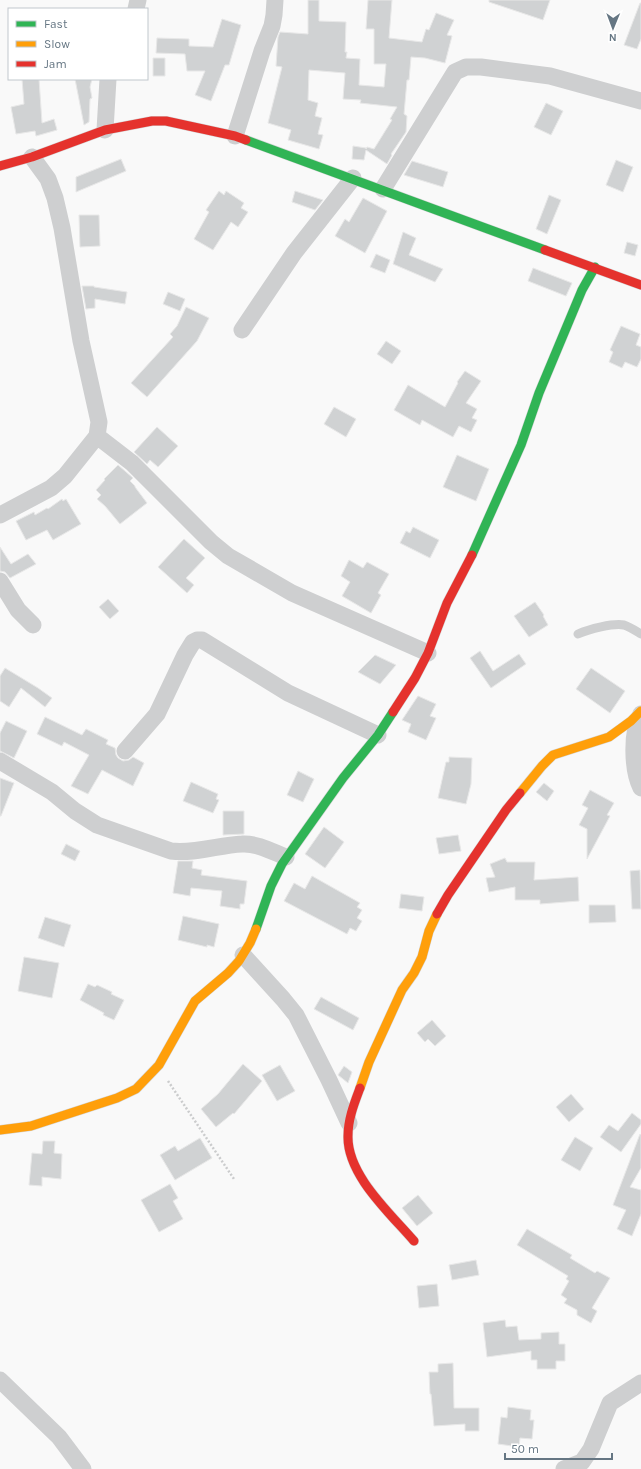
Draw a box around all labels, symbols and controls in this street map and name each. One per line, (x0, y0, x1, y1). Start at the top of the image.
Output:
legend (8, 8, 148, 80)
north arrow (593, 8, 633, 48)
text: Fast (44, 17, 68, 31)
text: N (609, 31, 617, 44)
text: Slow (44, 37, 70, 51)
text: Jam (44, 57, 67, 71)
scale bar (505, 1435, 612, 1461)
text: 50 m (511, 1442, 539, 1456)

